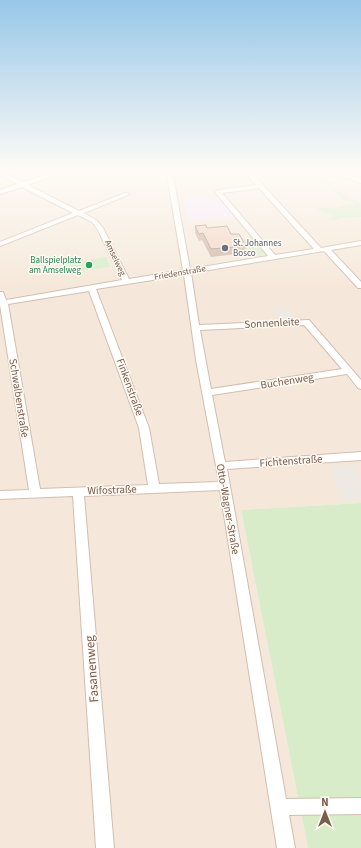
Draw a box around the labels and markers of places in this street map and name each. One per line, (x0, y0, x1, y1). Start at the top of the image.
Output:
place label: St. Johannes Bosco (233, 237, 282, 260)
marker: St. Johannes Bosco (220, 243, 230, 253)
place label: Ballspielplatz am Amselweg (29, 254, 81, 277)
marker: Ballspielplatz am Amselweg (84, 260, 94, 270)

